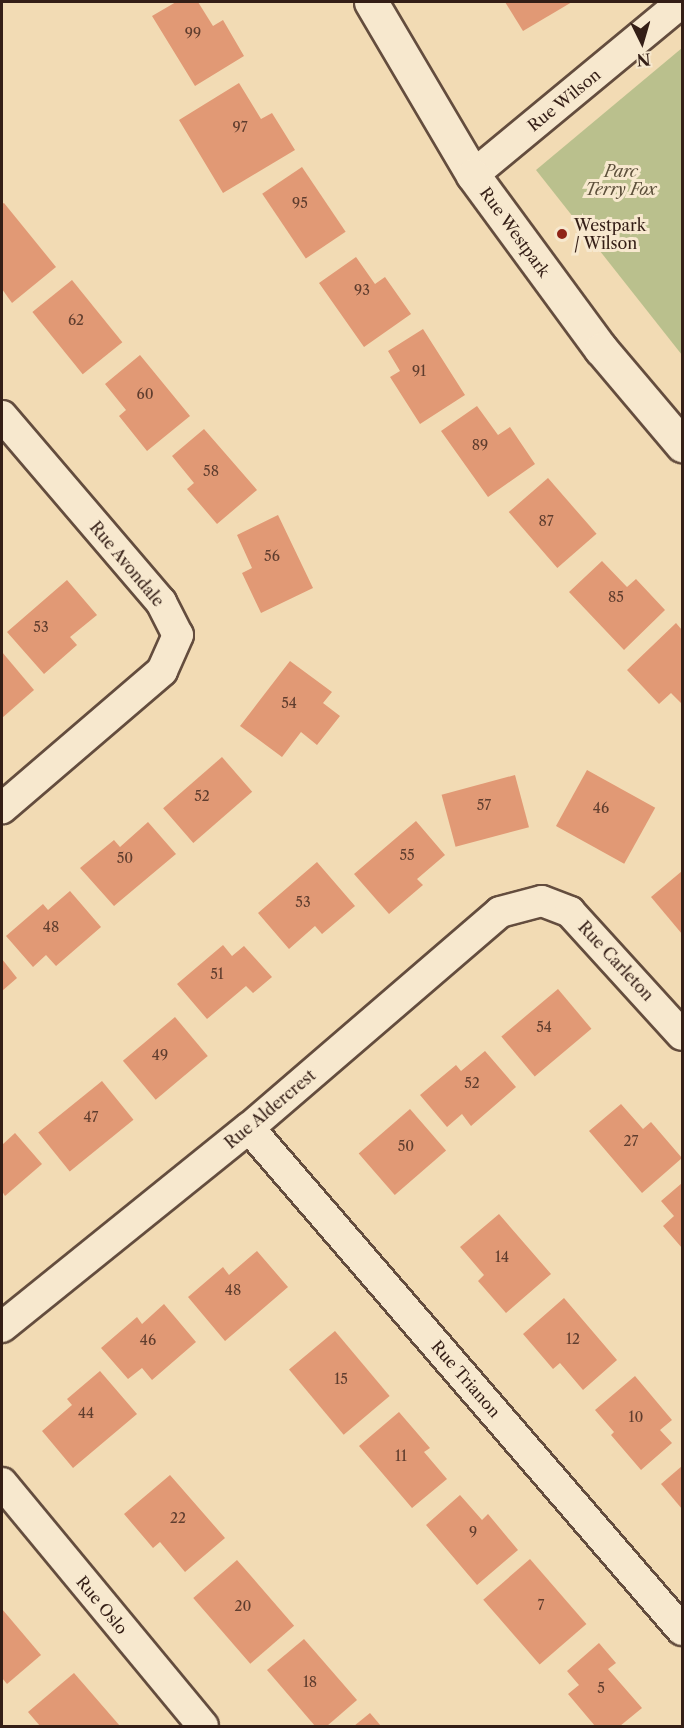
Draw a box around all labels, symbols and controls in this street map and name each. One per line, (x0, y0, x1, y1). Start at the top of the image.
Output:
north arrow (612, 12, 672, 72)
house number: 99 (185, 25, 201, 41)
text: N (636, 49, 651, 70)
street label: Rue Wilson (523, 65, 605, 135)
house number: 97 (232, 119, 248, 135)
park label: Parc Terry Fox (585, 161, 657, 199)
street label: Rue Westpark (476, 183, 554, 281)
house number: 95 (292, 195, 308, 211)
place label: Westpark / Wilson (574, 215, 646, 253)
marker: Westpark / Wilson (555, 227, 569, 241)
house number: 93 (354, 282, 370, 298)
house number: 62 (68, 312, 84, 328)
house number: 91 (412, 363, 426, 379)
house number: 60 (136, 386, 154, 402)
house number: 89 (472, 437, 488, 453)
house number: 58 (203, 463, 219, 479)
house number: 87 (538, 513, 554, 529)
street label: Rue Avondale (86, 517, 168, 611)
house number: 56 (264, 548, 280, 564)
house number: 85 (608, 589, 624, 605)
house number: 53 (33, 619, 49, 635)
house number: 54 (281, 695, 297, 711)
house number: 52 (194, 788, 210, 804)
house number: 57 (477, 797, 491, 813)
house number: 46 (593, 800, 609, 816)
house number: 55 (399, 847, 415, 863)
house number: 50 (117, 850, 133, 866)
house number: 53 (295, 894, 311, 910)
street label: Rue Carleton (574, 917, 658, 1005)
house number: 48 (43, 919, 59, 935)
house number: 51 (210, 966, 224, 982)
house number: 54 (536, 1019, 552, 1035)
house number: 49 (152, 1047, 168, 1063)
street label: Rue Aldercrest (221, 1065, 319, 1153)
house number: 52 (464, 1075, 480, 1091)
house number: 47 (84, 1109, 98, 1125)
house number: 27 (624, 1133, 638, 1149)
house number: 50 (398, 1138, 414, 1154)
house number: 14 (495, 1249, 509, 1265)
house number: 48 (225, 1282, 241, 1298)
house number: 12 (566, 1331, 580, 1347)
house number: 46 (140, 1332, 156, 1348)
street label: Rue Trianon (427, 1337, 505, 1421)
house number: 15 (334, 1371, 348, 1387)
house number: 44 (78, 1405, 94, 1421)
house number: 10 (629, 1409, 643, 1425)
house number: 11 (395, 1448, 407, 1464)
house number: 22 (170, 1510, 186, 1526)
house number: 9 (469, 1524, 477, 1540)
street label: Rue Oslo (72, 1572, 132, 1638)
house number: 7 (538, 1597, 544, 1613)
house number: 20 (235, 1598, 251, 1614)
house number: 18 (303, 1674, 317, 1690)
house number: 5 (597, 1680, 605, 1696)

